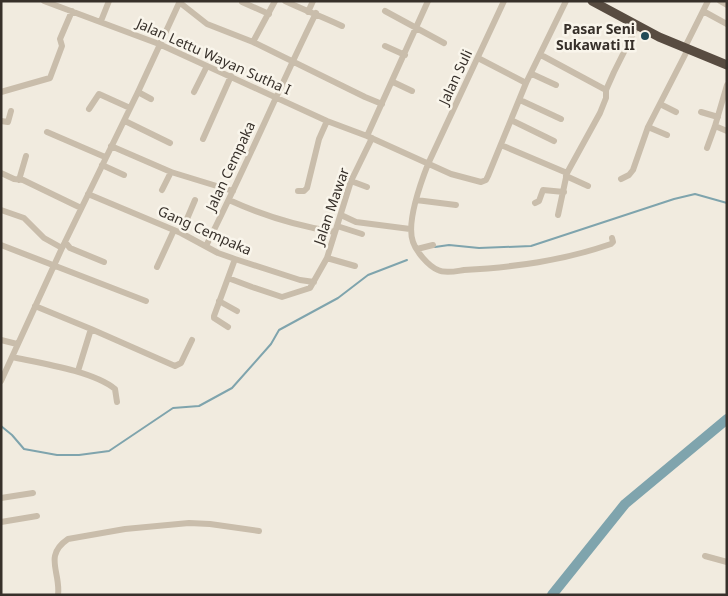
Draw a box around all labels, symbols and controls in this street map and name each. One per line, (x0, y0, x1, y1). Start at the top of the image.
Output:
street label: Jalan Lettu Wayan Sutha I (132, 12, 294, 99)
place label: Pasar Seni Sukawati II (556, 19, 635, 54)
marker: Pasar Seni Sukawati II (639, 30, 651, 42)
street label: Jalan Suli (433, 46, 476, 110)
street label: Jalan Cempaka (200, 118, 259, 216)
street label: Jalan Mawar (308, 165, 353, 249)
street label: Gang Cempaka (155, 201, 255, 259)

